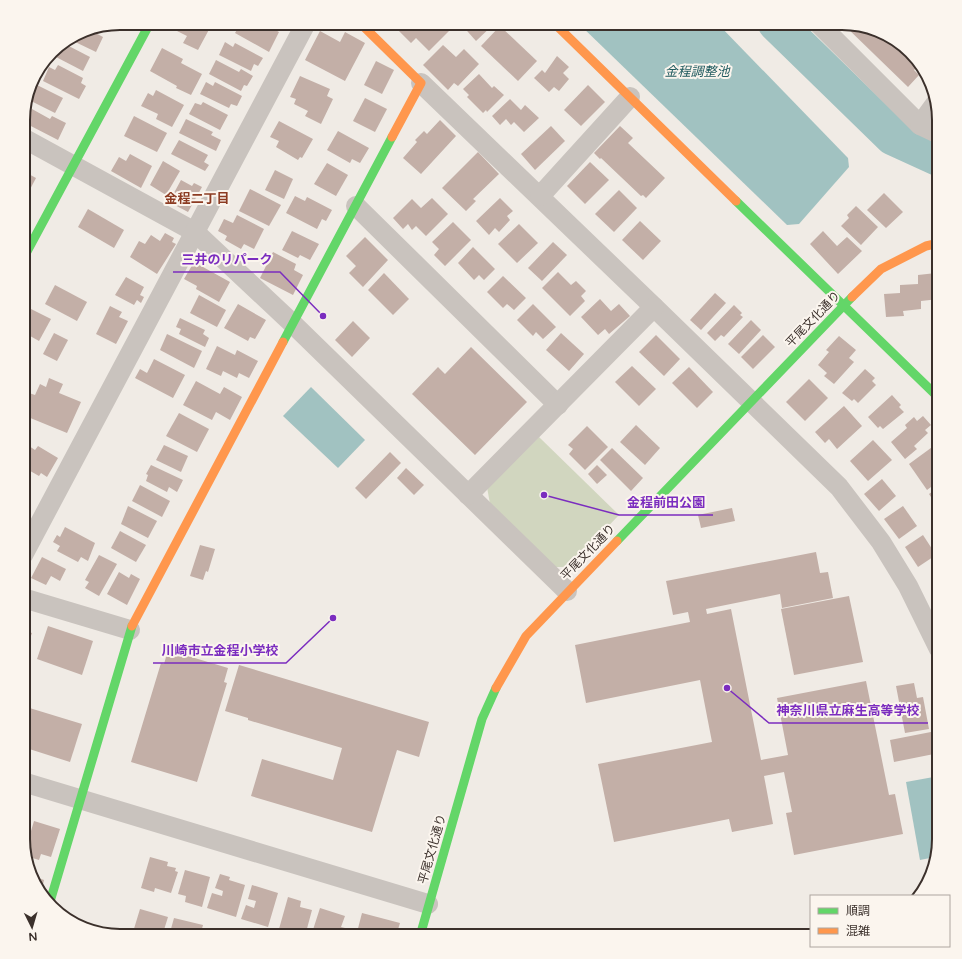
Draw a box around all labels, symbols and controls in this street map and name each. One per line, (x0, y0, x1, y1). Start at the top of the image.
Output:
water label: 金程調整池 (664, 64, 731, 80)
district label: 金程二丁目 (164, 191, 230, 207)
callout: 三井のリパーク (173, 247, 280, 272)
text: 三井のリパーク (181, 252, 273, 268)
street label: 平尾文化通り (783, 288, 843, 350)
callout: 金程前田公園 (619, 490, 713, 515)
text: 金程前田公園 (627, 495, 705, 511)
street label: 平尾文化通り (558, 521, 618, 583)
callout: 川崎市立金程小学校 (153, 638, 286, 663)
text: 川崎市立金程小学校 (161, 643, 279, 659)
callout: 神奈川県立麻生高等学校 (769, 698, 928, 723)
text: 神奈川県立麻生高等学校 (776, 703, 920, 719)
street label: 平尾文化通り (415, 812, 449, 886)
legend (810, 895, 950, 947)
text: 順調 (846, 904, 870, 918)
north arrow (12, 907, 52, 947)
text: 混雑 (846, 924, 870, 938)
text: N (28, 930, 38, 943)

